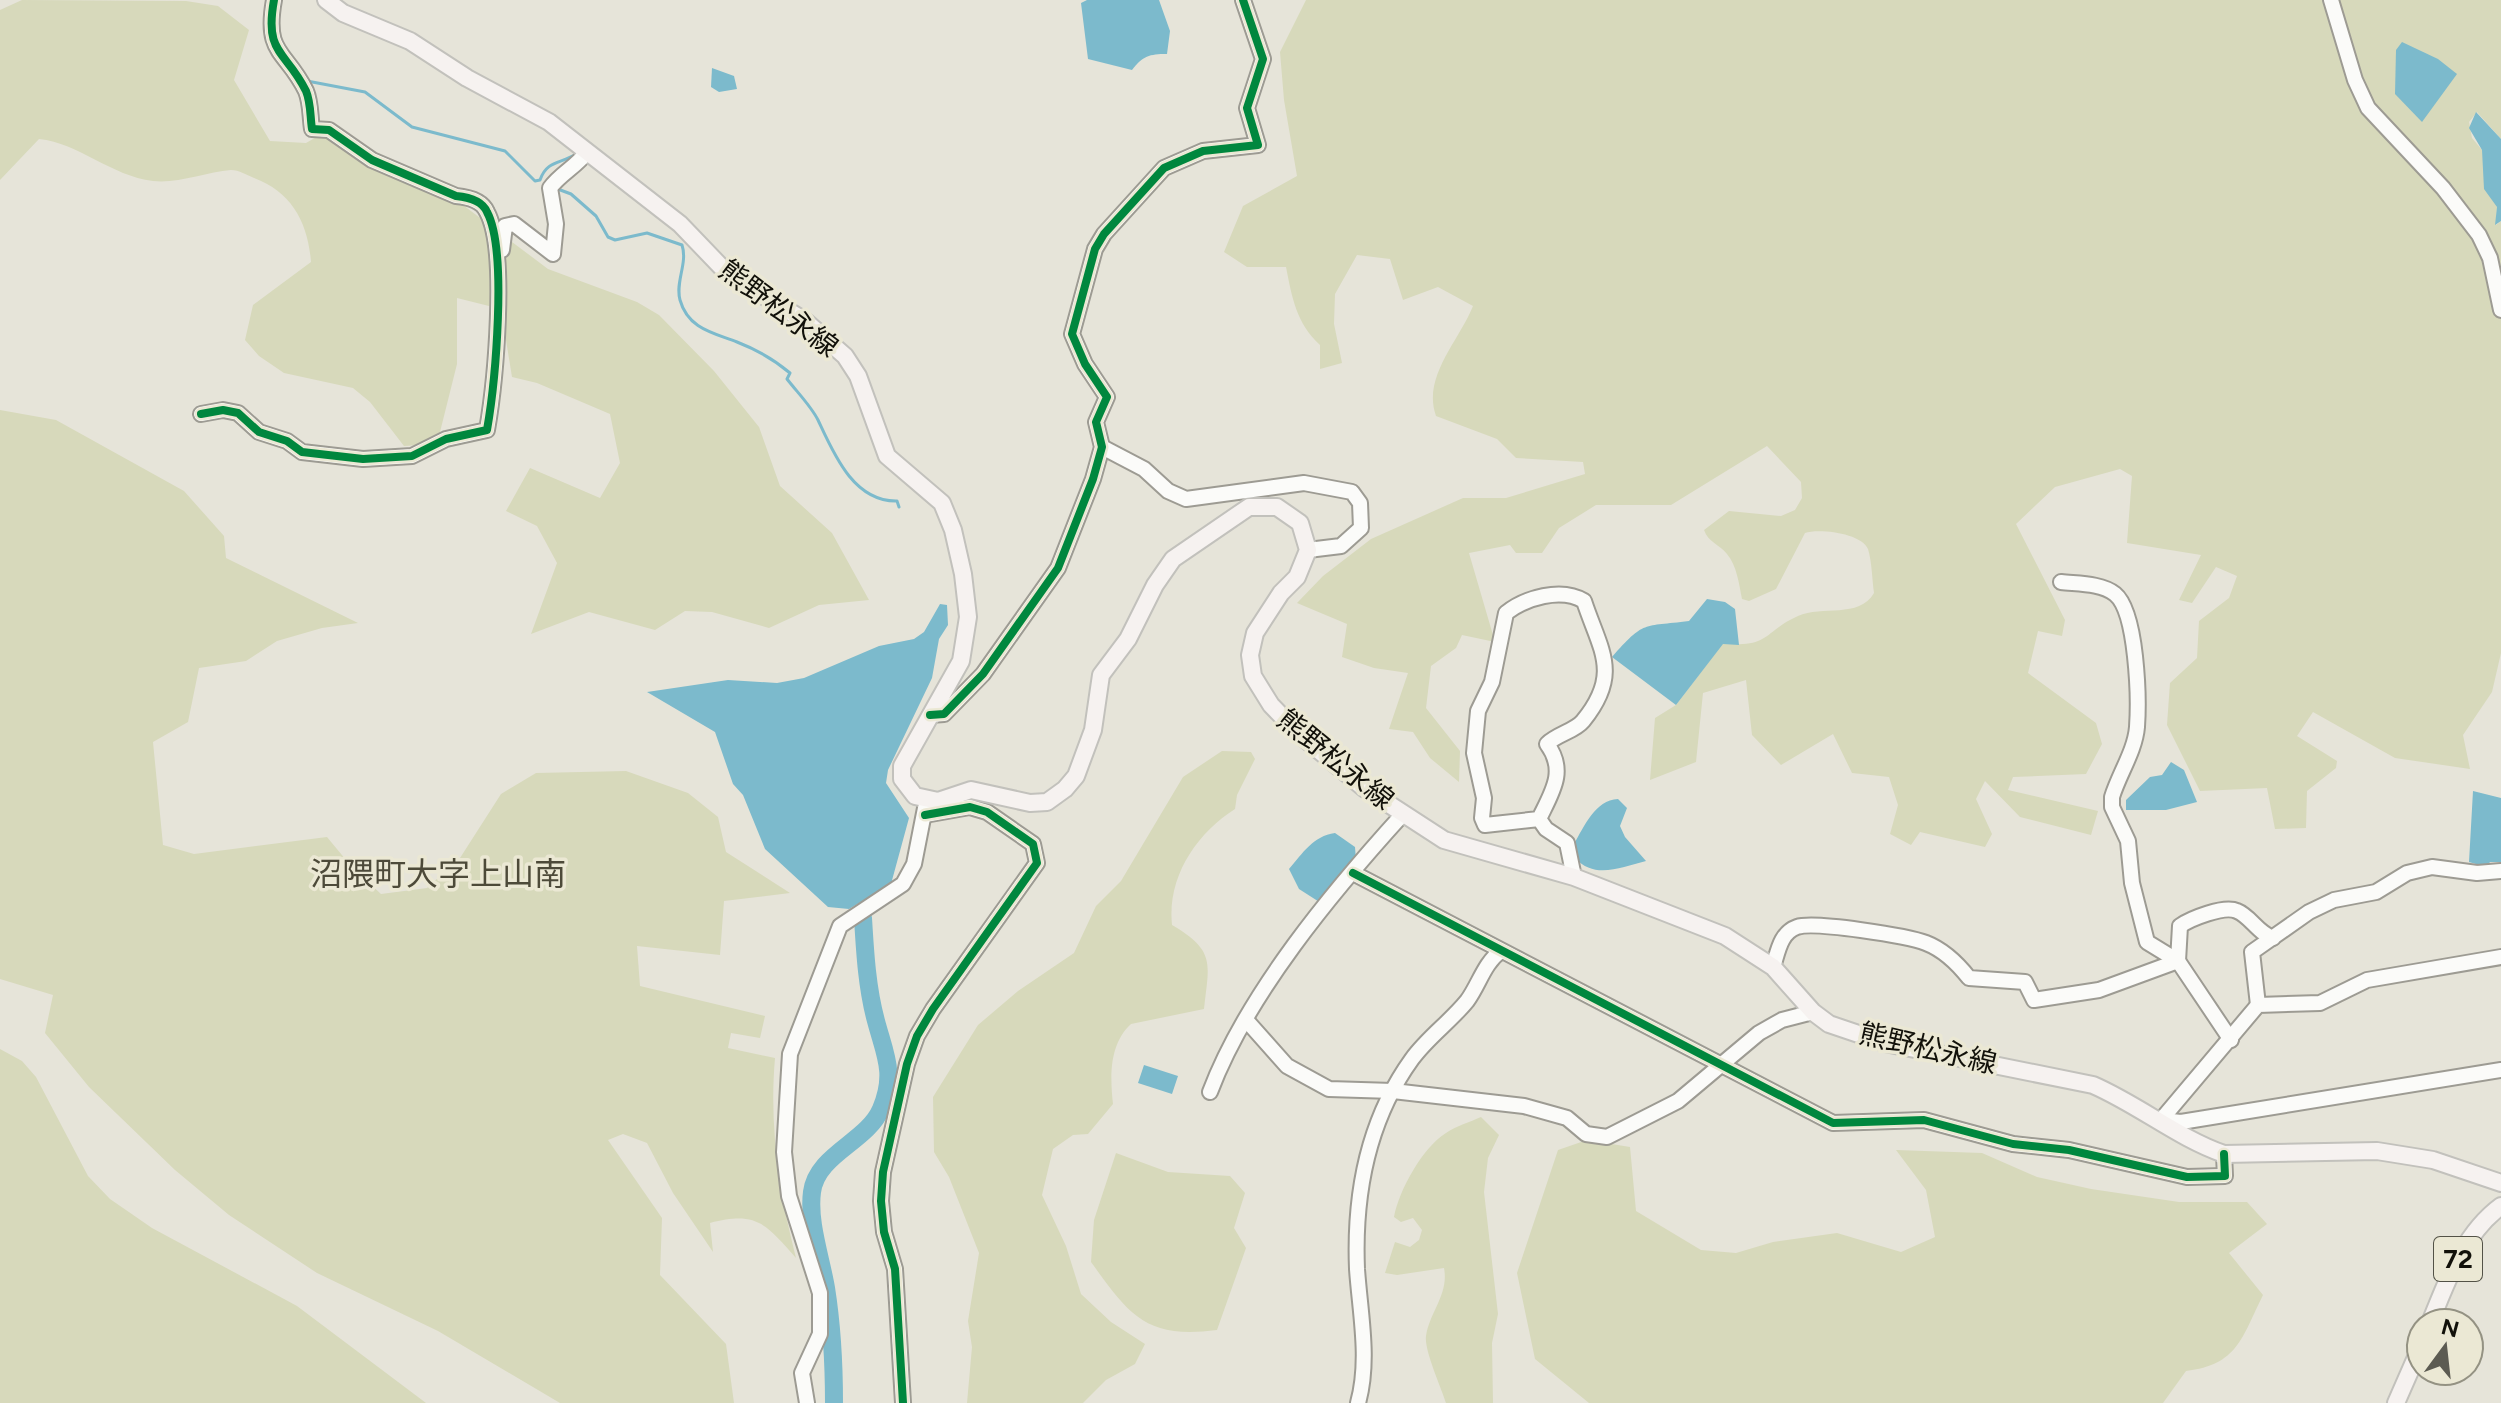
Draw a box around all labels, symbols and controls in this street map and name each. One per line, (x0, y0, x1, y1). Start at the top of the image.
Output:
street label: 熊野松永線 (713, 252, 845, 364)
street label: 熊野松永線 (1271, 702, 1401, 816)
district label: 沼隈町大字上山南 (310, 855, 566, 893)
street label: 熊野松永線 (1856, 1016, 2000, 1080)
road number: 72 (2434, 1237, 2482, 1281)
north arrow (2405, 1307, 2485, 1387)
text: N (2438, 1313, 2462, 1343)

